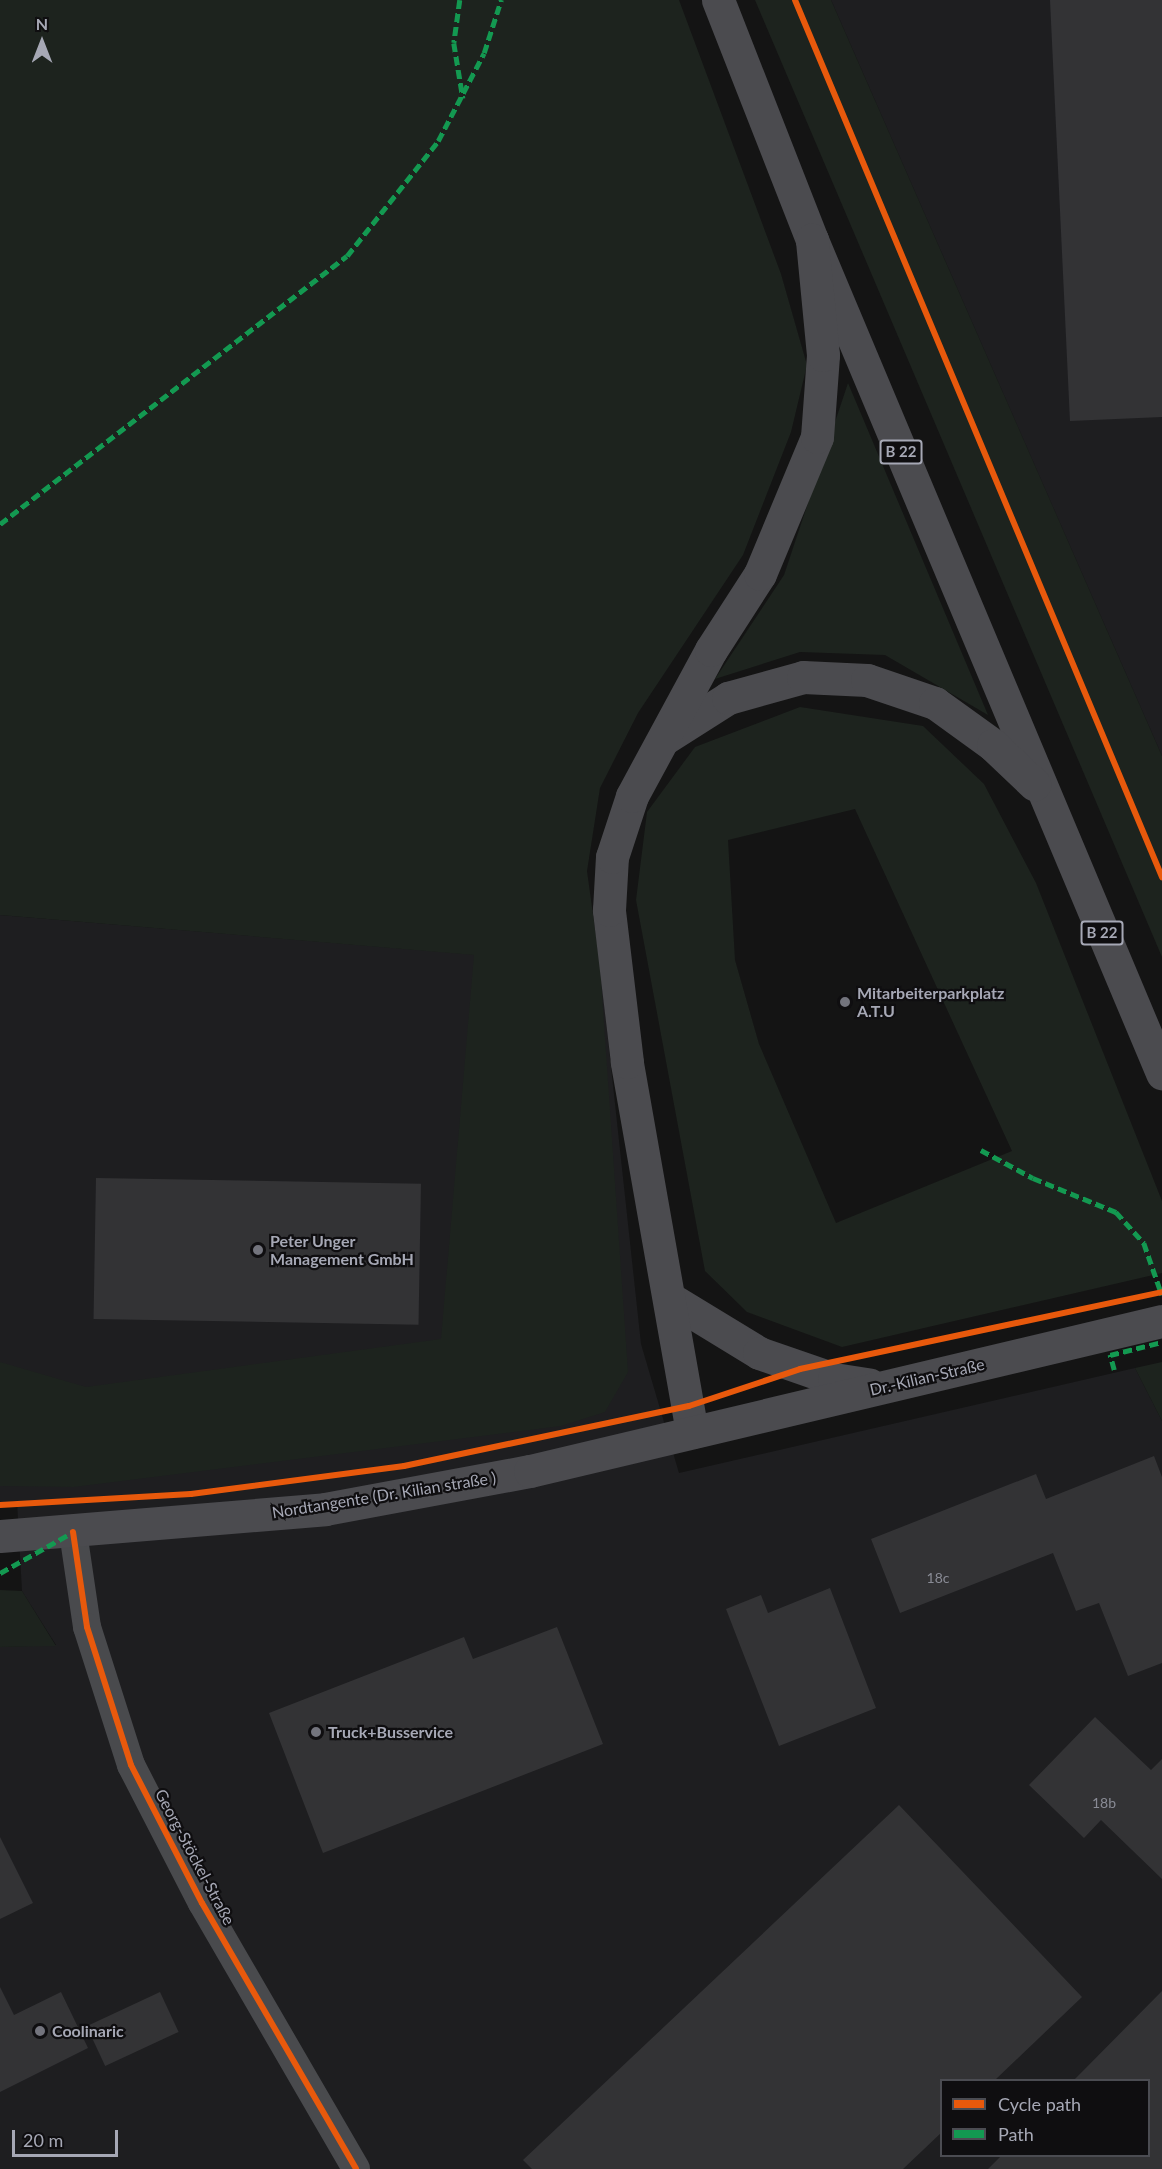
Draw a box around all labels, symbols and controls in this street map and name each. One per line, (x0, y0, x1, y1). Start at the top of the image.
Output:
north arrow (12, 12, 72, 72)
text: N (36, 14, 48, 33)
road number: B 22 (878, 440, 924, 464)
road number: B 22 (1080, 921, 1124, 945)
place label: Mitarbeiterparkplatz A.T.U (857, 983, 1004, 1021)
marker: Mitarbeiterparkplatz A.T.U (838, 995, 852, 1009)
place label: Peter Unger Management GmbH (270, 1231, 414, 1269)
marker: Peter Unger Management GmbH (251, 1243, 265, 1257)
street label: Dr.-Kilian-Straße (868, 1354, 986, 1400)
street label: Nordtangente (Dr. Kilian straße ) (271, 1468, 497, 1522)
house number: 18c (927, 1570, 949, 1586)
place label: Truck+Busservice (328, 1722, 453, 1742)
marker: Truck+Busservice (309, 1725, 323, 1739)
street label: Georg-Stöckel-Straße (151, 1786, 239, 1928)
house number: 18b (1092, 1795, 1116, 1811)
place label: Coolinaric (52, 2021, 124, 2041)
marker: Coolinaric (33, 2024, 47, 2038)
legend (940, 2079, 1150, 2157)
text: Cycle path (998, 2093, 1081, 2115)
scale bar (15, 2118, 122, 2156)
text: Path (998, 2123, 1034, 2145)
text: 20 m (23, 2129, 63, 2151)

